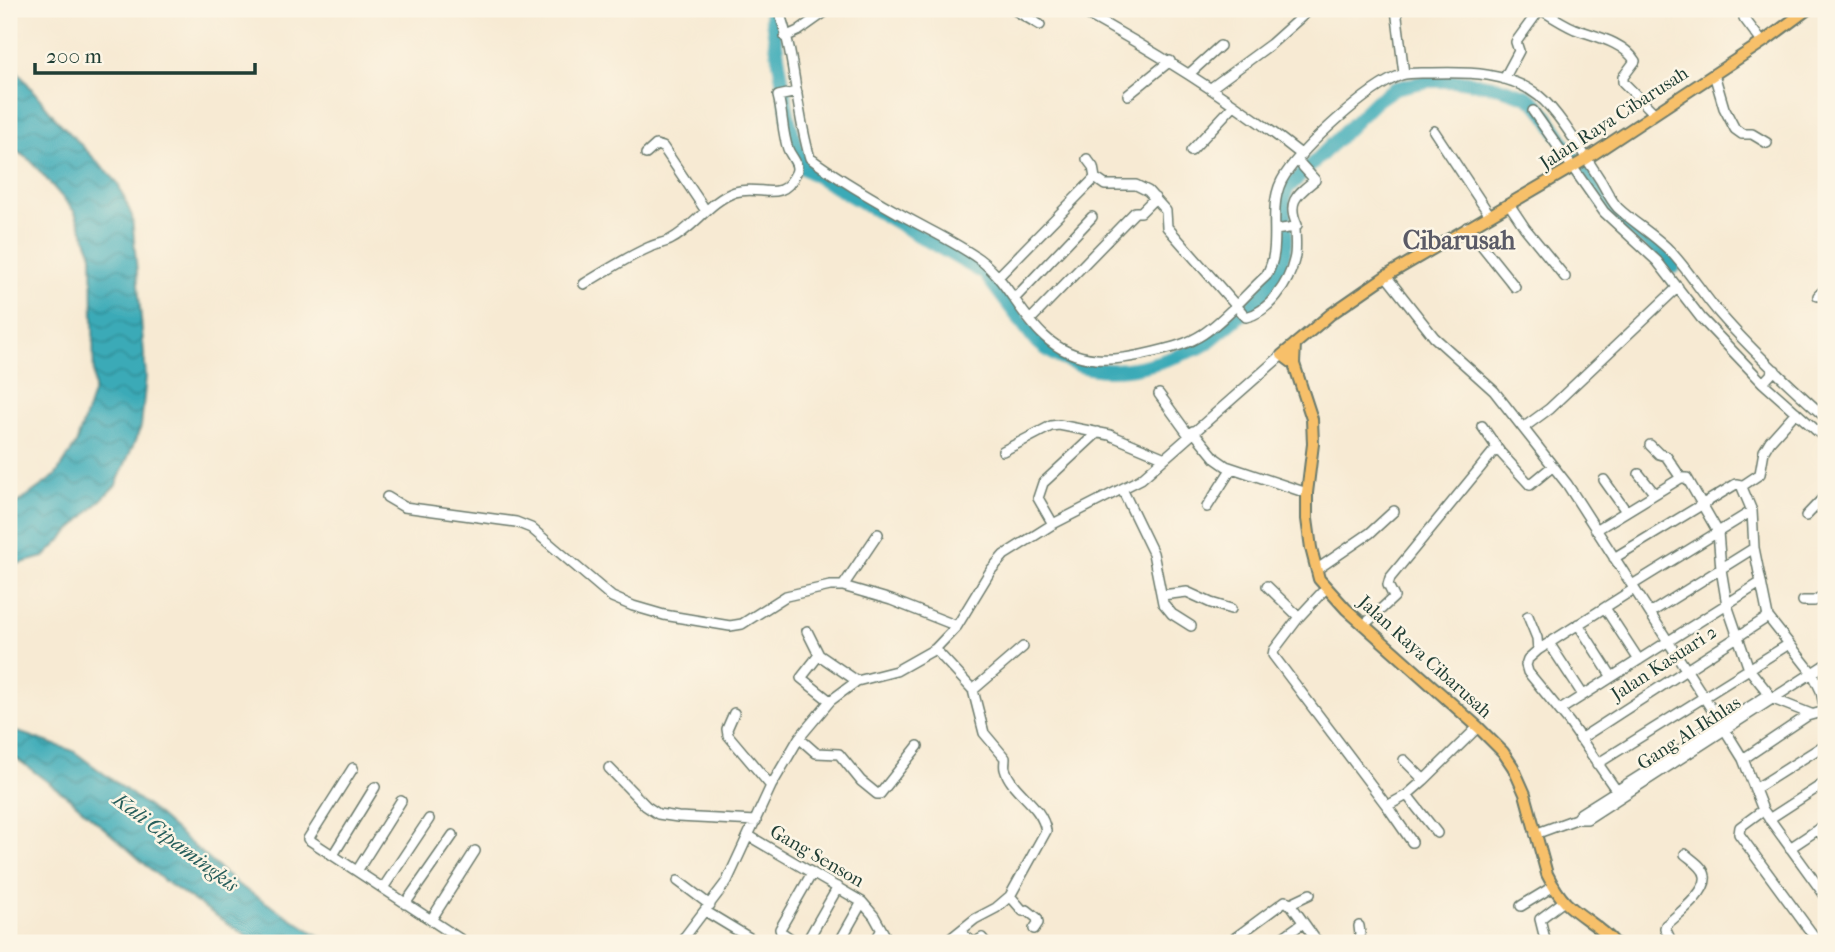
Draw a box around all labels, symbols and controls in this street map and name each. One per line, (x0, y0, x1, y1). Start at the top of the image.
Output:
scale bar (35, 32, 256, 76)
text: 200 m (46, 44, 102, 68)
street label: Jalan Raya Cibarusah (1534, 62, 1692, 175)
district label: Cibarusah (1403, 225, 1516, 256)
street label: Jalan Raya Cibarusah (1352, 590, 1497, 723)
street label: Jalan Kasuari 2 (1605, 621, 1721, 706)
street label: Gang Al-Ikhlas (1633, 691, 1745, 775)
water label: Kali Cipamingkis (107, 786, 244, 897)
street label: Gang Senson (766, 820, 868, 892)

